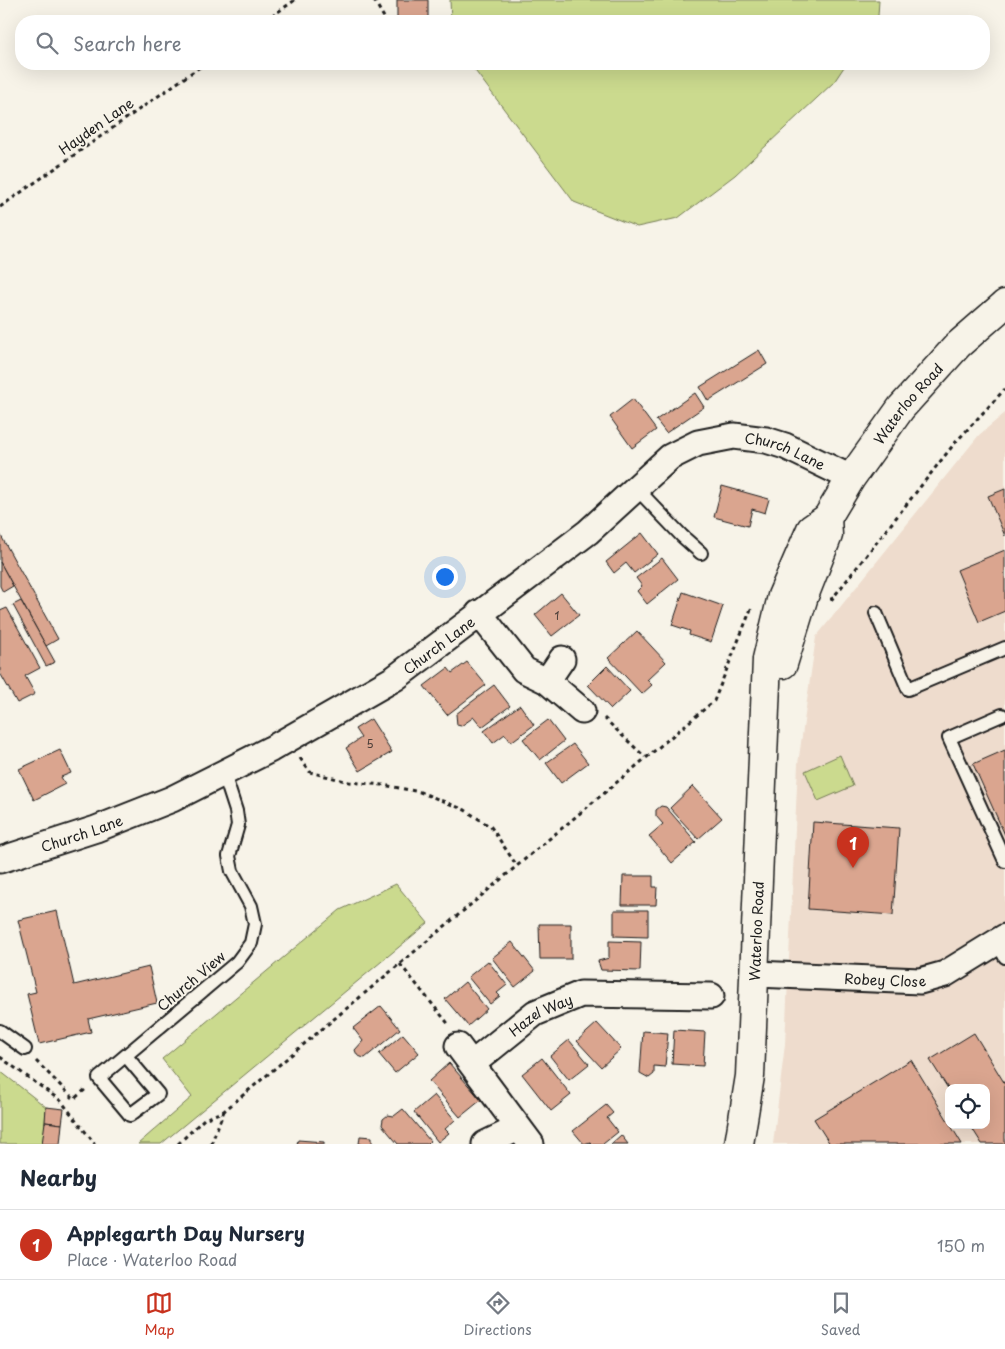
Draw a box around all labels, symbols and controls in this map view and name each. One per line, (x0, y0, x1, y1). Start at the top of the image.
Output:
search box (15, 15, 990, 70)
icon: search (33, 29, 61, 57)
text: Search here (73, 29, 182, 57)
street label: Hayden Lane (54, 92, 138, 160)
street label: Waterloo Road (868, 358, 948, 448)
street label: Church Lane (743, 427, 829, 475)
your location (432, 564, 458, 590)
house number: 1 (555, 607, 560, 624)
street label: Church Lane (398, 611, 479, 679)
house number: 5 (366, 735, 374, 752)
street label: Church Lane (38, 809, 126, 857)
pin: 1 (837, 827, 869, 868)
street label: Waterloo Road (743, 881, 768, 981)
street label: Church View (152, 946, 230, 1016)
street label: Robey Close (844, 967, 928, 992)
street label: Hazel Way (504, 988, 576, 1041)
map controls (945, 1084, 990, 1129)
button: locate (945, 1084, 990, 1129)
text: Nearby (20, 1161, 97, 1193)
text: Applegarth Day Nursery (67, 1219, 305, 1247)
text: 1 (32, 1233, 40, 1257)
text: 150 m (937, 1233, 985, 1257)
text: Place · Waterloo Road (67, 1247, 237, 1271)
tab: Map (145, 1289, 174, 1340)
tab: Directions (464, 1289, 532, 1340)
tab: Saved (821, 1289, 860, 1340)

